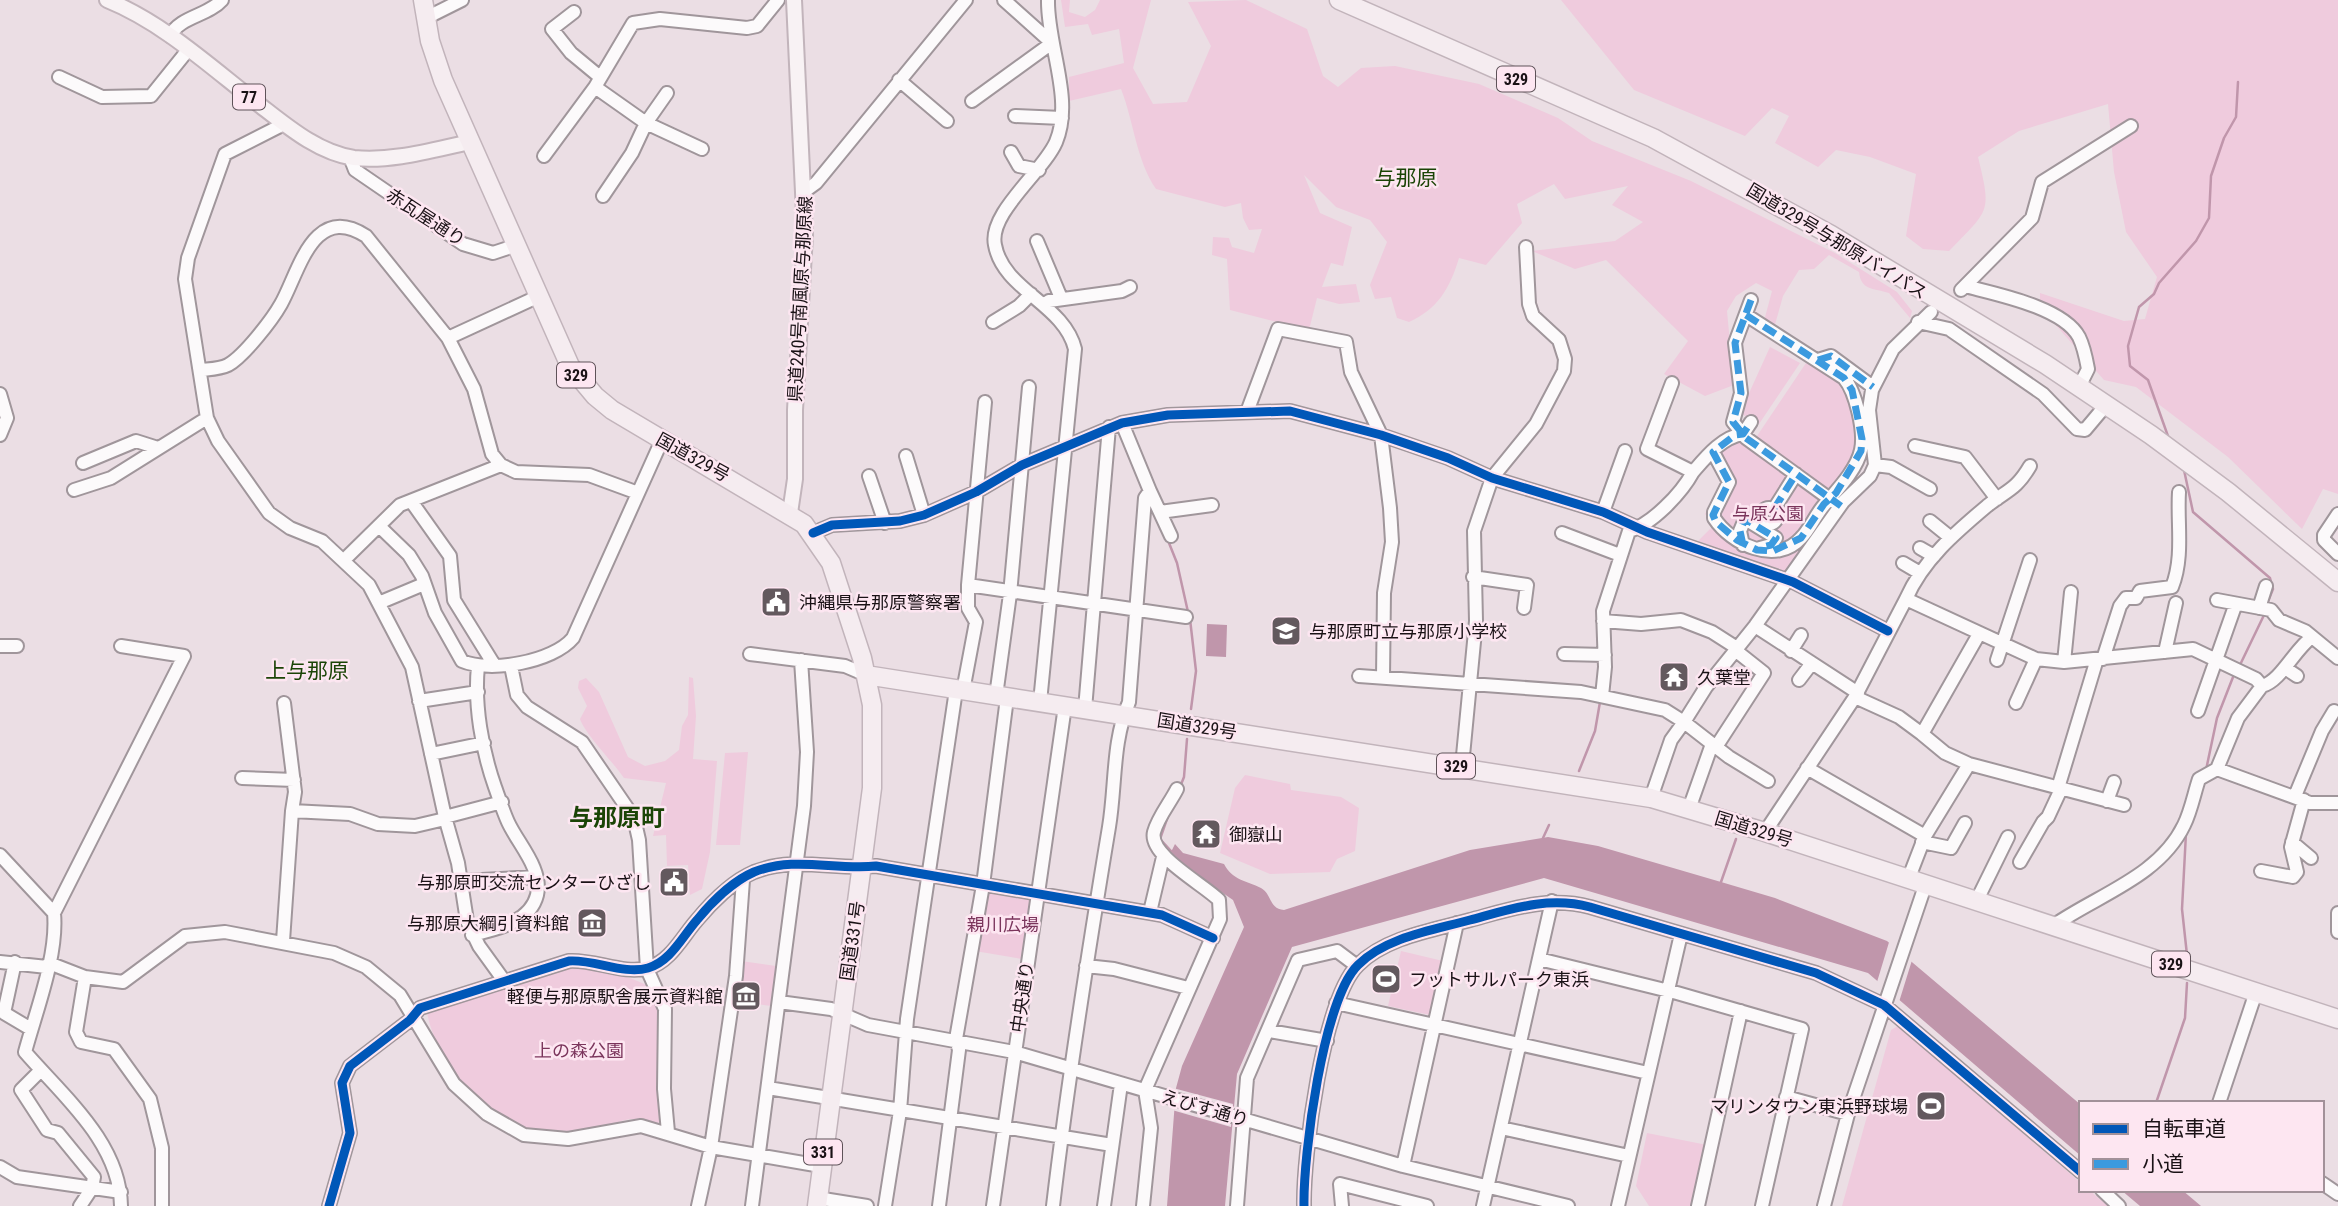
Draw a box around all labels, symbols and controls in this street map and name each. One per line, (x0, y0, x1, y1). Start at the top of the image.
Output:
road number: 329 (1497, 66, 1535, 92)
road number: 77 (233, 85, 265, 110)
district label: 与那原 (1375, 166, 1438, 190)
street label: 国道329号与那原バイパス (1743, 179, 1931, 303)
street label: 赤瓦屋通り (383, 184, 469, 250)
street label: 県道240号南風原与那原線 (784, 195, 816, 403)
road number: 329 (557, 362, 595, 388)
street label: 国道329号 (653, 428, 733, 486)
park label: 与原公園 (1732, 503, 1804, 524)
public building icon: 沖縄県与那原警察署 (759, 585, 793, 619)
place label: 沖縄県与那原警察署 (799, 592, 961, 613)
school or university icon: 与那原町立与那原小学校 (1269, 614, 1303, 648)
place label: 与那原町立与那原小学校 (1309, 621, 1507, 642)
district label: 上与那原 (265, 659, 349, 683)
temple icon: 久葉堂 (1657, 660, 1691, 694)
place label: 久葉堂 (1697, 667, 1751, 688)
street label: 国道329号 (1156, 709, 1238, 743)
road number: 329 (1437, 754, 1475, 778)
district label: 与那原町 (569, 804, 665, 832)
street label: 国道329号 (1712, 807, 1796, 851)
temple icon: 御嶽山 (1189, 817, 1223, 851)
place label: 御嶽山 (1229, 824, 1283, 845)
public building icon: 与那原町交流センターひざし (657, 865, 691, 899)
place label: 与那原町交流センターひざし (417, 872, 651, 893)
street label: 国道331号 (836, 900, 868, 982)
museum icon: 与那原大綱引資料館 (575, 906, 609, 940)
place label: 与那原大綱引資料館 (407, 913, 569, 934)
park label: 親川広場 (967, 914, 1039, 935)
road number: 329 (2152, 952, 2190, 976)
street label: 中央通り (1007, 960, 1037, 1034)
sports icon: フットサルパーク東浜 (1369, 962, 1403, 996)
place label: フットサルパーク東浜 (1409, 969, 1589, 990)
museum icon: 軽便与那原駅舎展示資料館 (729, 979, 763, 1013)
place label: 軽便与那原駅舎展示資料館 (507, 986, 723, 1007)
park label: 上の森公園 (534, 1040, 624, 1061)
street label: えびす通り (1159, 1086, 1251, 1130)
sports icon: マリンタウン東浜野球場 (1914, 1089, 1948, 1123)
place label: マリンタウン東浜野球場 (1710, 1096, 1908, 1117)
legend (2079, 1101, 2324, 1192)
text: 自転車道 (2142, 1117, 2226, 1141)
road number: 331 (804, 1140, 842, 1164)
text: 小道 (2142, 1152, 2184, 1176)

